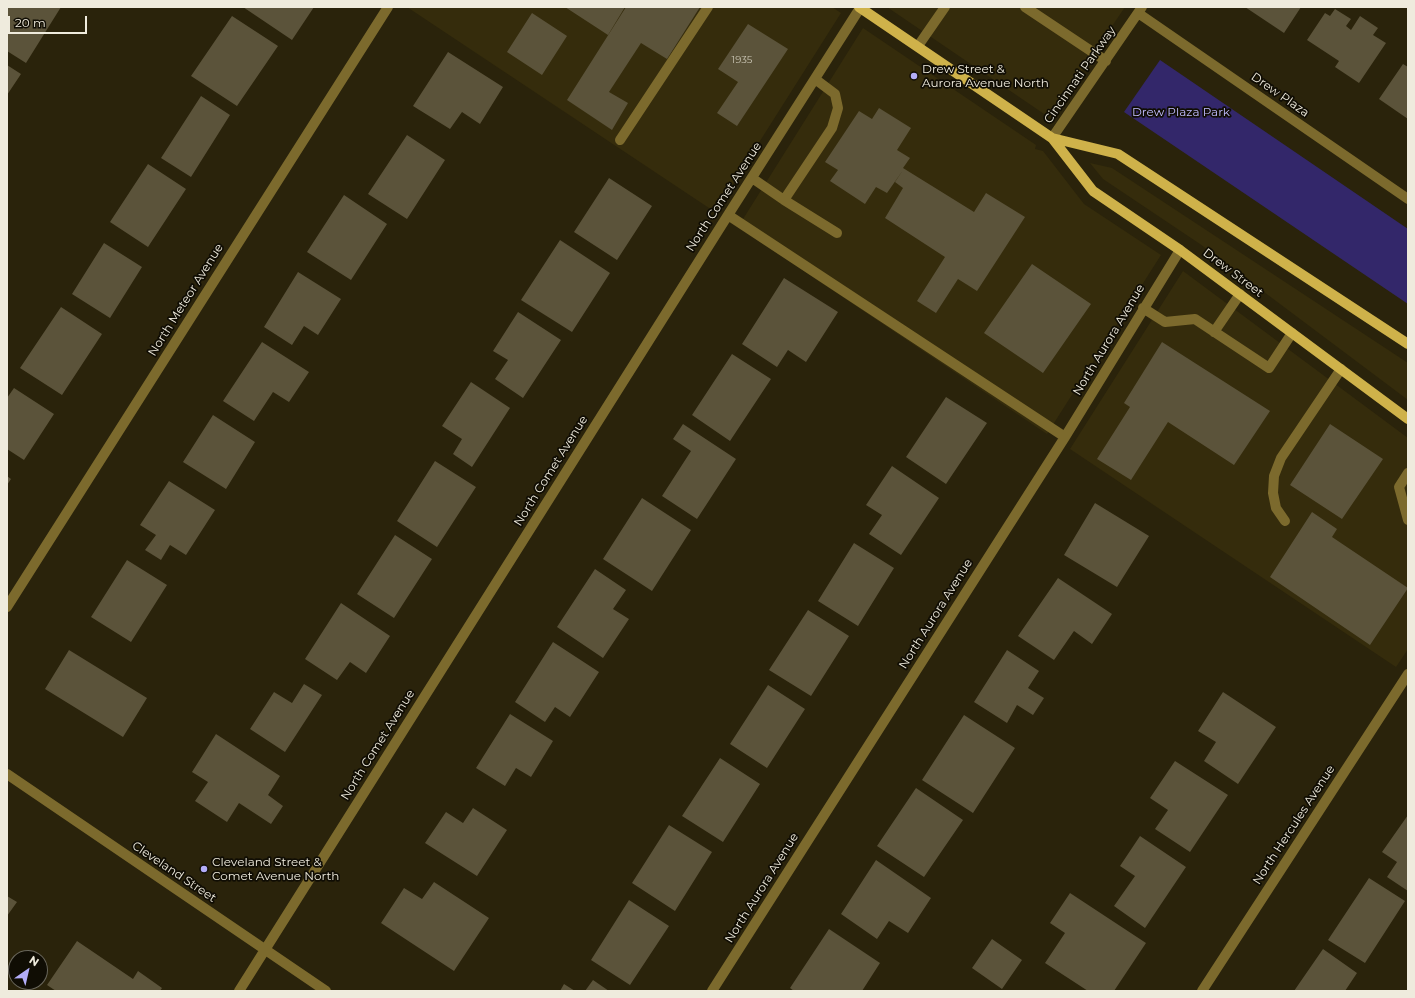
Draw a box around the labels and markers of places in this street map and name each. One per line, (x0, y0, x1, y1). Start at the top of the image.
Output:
place label: Drew Street & Aurora Avenue North (922, 62, 1049, 90)
marker: Drew Street & Aurora Avenue North (909, 71, 919, 81)
place label: Cleveland Street & Comet Avenue North (212, 855, 339, 883)
marker: Cleveland Street & Comet Avenue North (199, 864, 209, 874)

